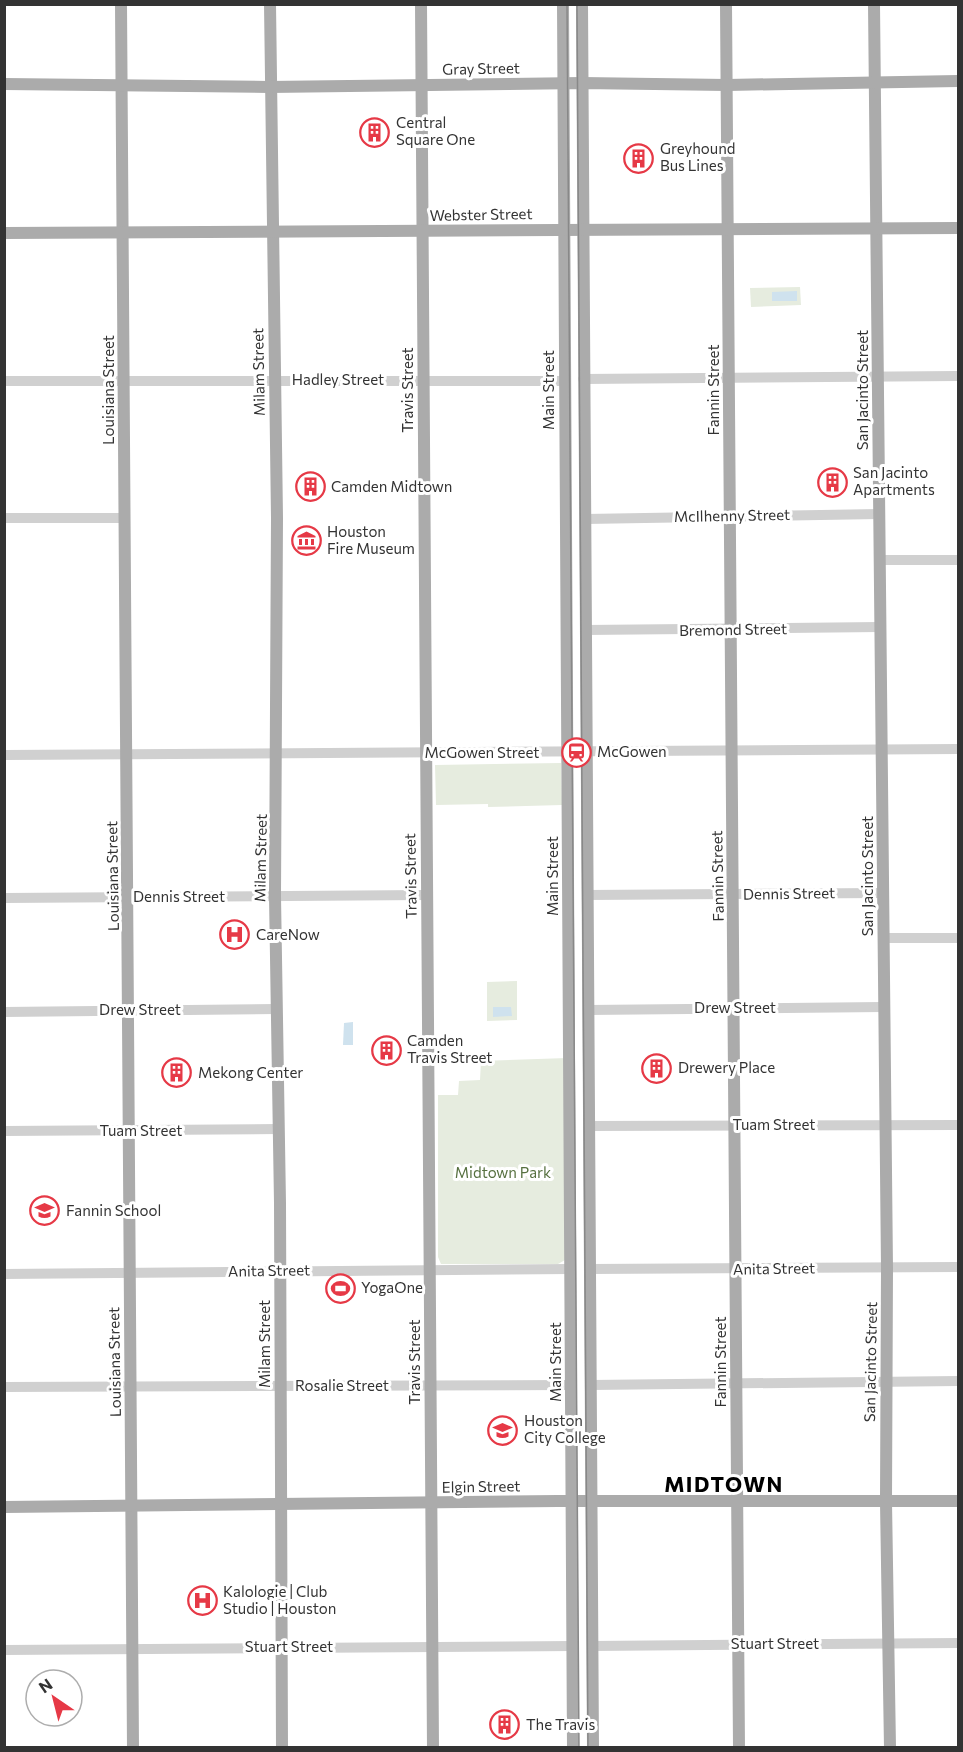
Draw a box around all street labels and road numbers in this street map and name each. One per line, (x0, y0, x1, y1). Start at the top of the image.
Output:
street label: Gray Street (442, 58, 520, 78)
street label: Webster Street (429, 204, 533, 224)
street label: Milam Street (248, 328, 268, 416)
street label: San Jacinto Street (853, 330, 871, 450)
street label: Louisiana Street (99, 335, 117, 445)
street label: Fannin Street (704, 344, 722, 436)
street label: Travis Street (398, 347, 416, 433)
street label: Main Street (539, 350, 557, 430)
street label: Hadley Street (292, 370, 384, 388)
street label: McIlhenny Street (674, 505, 790, 525)
street label: Bremond Street (679, 619, 787, 639)
street label: McGowen Street (425, 743, 539, 761)
street label: Milam Street (250, 814, 270, 902)
street label: San Jacinto Street (858, 816, 876, 936)
street label: Louisiana Street (102, 821, 122, 931)
street label: Fannin Street (707, 830, 727, 922)
street label: Travis Street (400, 833, 420, 919)
street label: Main Street (543, 836, 561, 916)
street label: Dennis Street (743, 883, 835, 903)
street label: Dennis Street (133, 887, 225, 905)
street label: Drew Street (694, 998, 776, 1016)
street label: Drew Street (99, 1000, 181, 1018)
street label: Tuam Street (733, 1115, 815, 1133)
street label: Tuam Street (100, 1121, 182, 1139)
street label: Anita Street (733, 1258, 815, 1278)
street label: Anita Street (228, 1260, 310, 1280)
street label: Milam Street (255, 1300, 273, 1388)
street label: San Jacinto Street (860, 1302, 880, 1422)
street label: Louisiana Street (104, 1307, 124, 1417)
street label: Fannin Street (711, 1316, 729, 1408)
street label: Travis Street (405, 1319, 423, 1405)
street label: Main Street (546, 1322, 564, 1402)
street label: Rosalie Street (295, 1376, 389, 1394)
street label: Elgin Street (442, 1476, 520, 1496)
street label: Stuart Street (731, 1634, 819, 1652)
street label: Stuart Street (245, 1637, 333, 1655)

